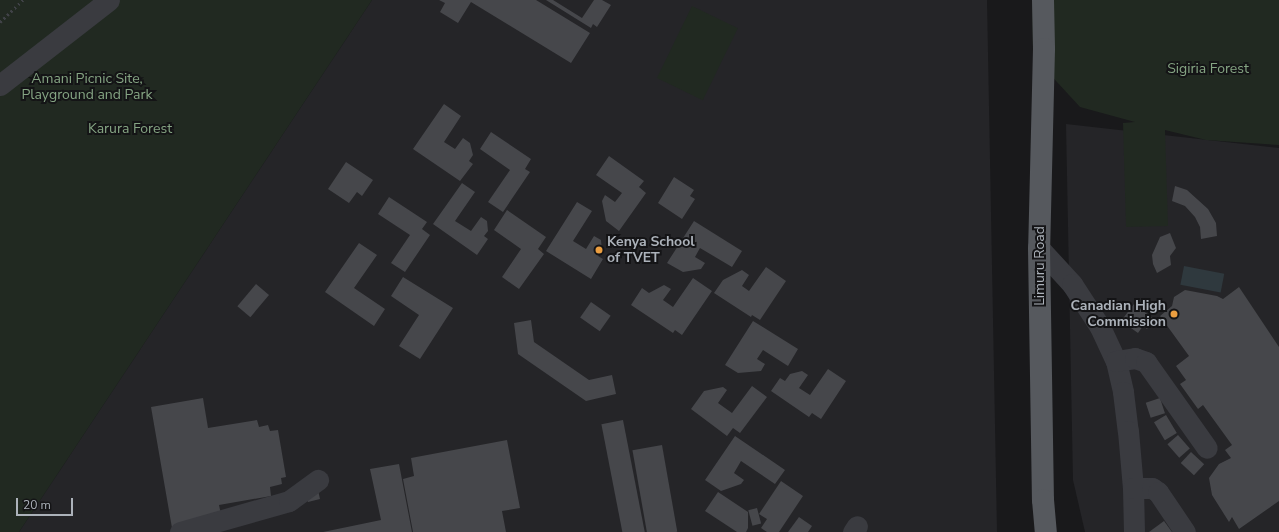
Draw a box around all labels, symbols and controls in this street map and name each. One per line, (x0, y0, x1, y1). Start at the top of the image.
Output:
park label: Sigiria Forest (1167, 61, 1249, 77)
park label: Amani Picnic Site, Playground and Park (21, 71, 153, 104)
park label: Karura Forest (88, 121, 172, 137)
street label: Limuru Road (1032, 226, 1048, 306)
place label: Kenya School of TVET (607, 234, 695, 266)
marker: Kenya School of TVET (594, 245, 604, 255)
place label: Canadian High Commission (1071, 298, 1166, 330)
marker: Canadian High Commission (1169, 309, 1179, 319)
scale bar (18, 490, 75, 516)
text: 20 m (23, 497, 51, 513)

